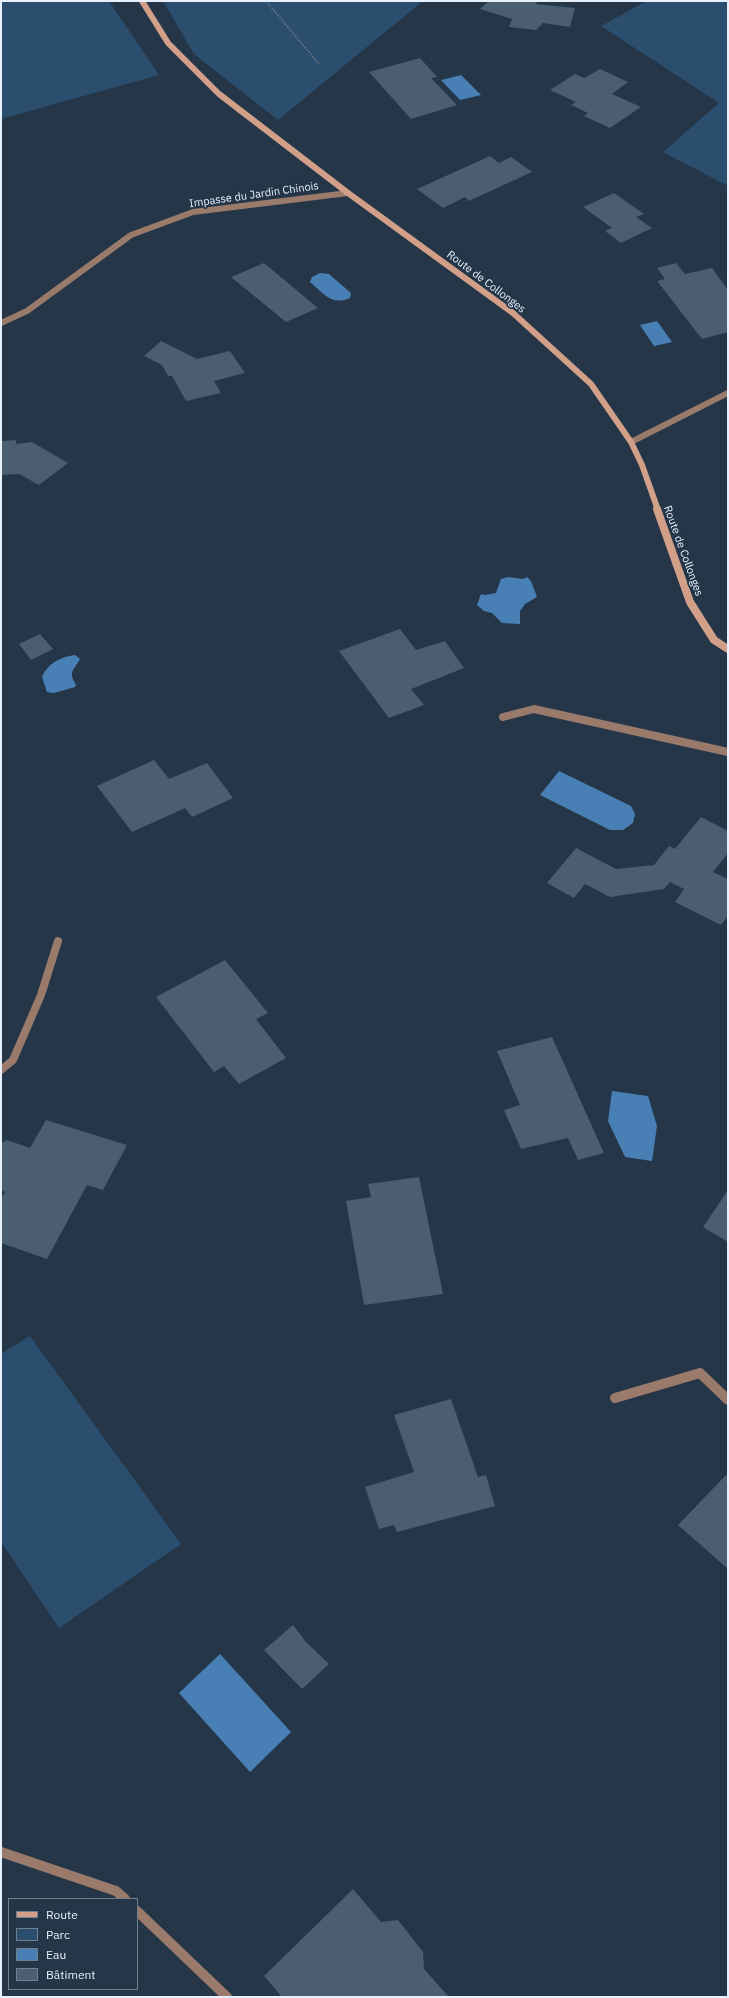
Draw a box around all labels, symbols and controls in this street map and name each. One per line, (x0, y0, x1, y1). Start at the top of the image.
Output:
street label: Impasse du Jardin Chinois (188, 179, 320, 211)
street label: Route de Collonges (444, 248, 528, 316)
street label: Route de Collonges (661, 504, 705, 598)
legend (8, 1898, 138, 1990)
text: Route (46, 1907, 78, 1922)
text: Parc (46, 1927, 70, 1942)
text: Eau (46, 1947, 66, 1962)
text: Bâtiment (46, 1967, 96, 1982)

